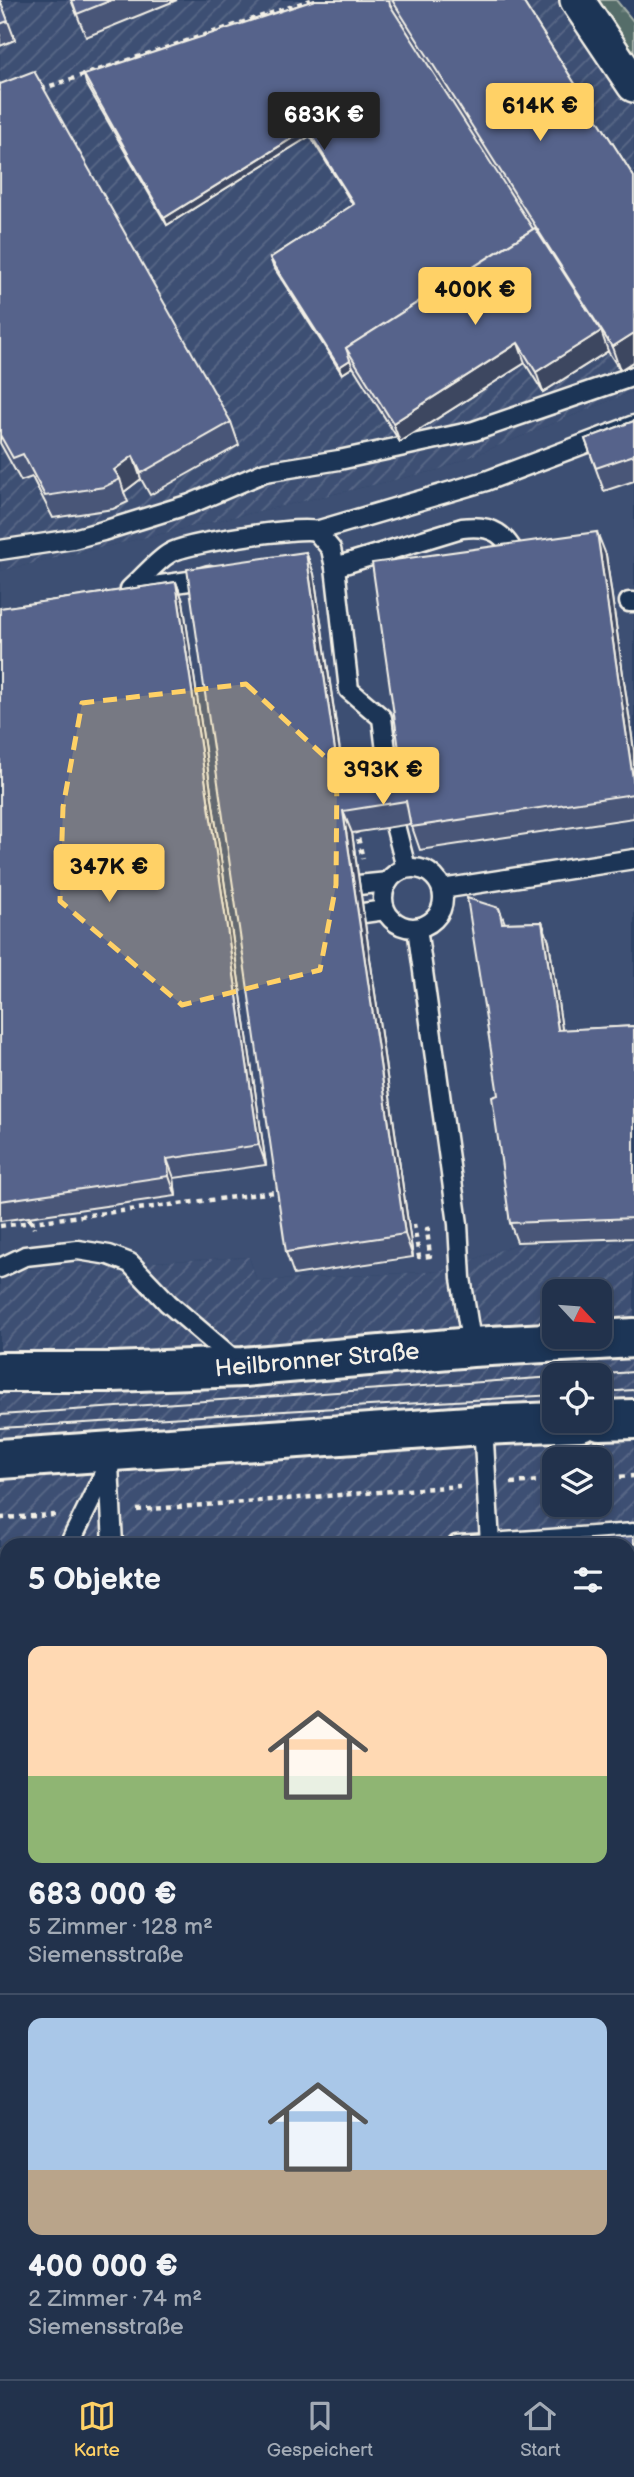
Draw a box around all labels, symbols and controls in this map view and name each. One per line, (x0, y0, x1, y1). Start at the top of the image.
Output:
pin: 614K € (483, 83, 597, 143)
pin: 683K € (267, 92, 381, 152)
text: 614K € (502, 92, 578, 120)
text: 683K € (284, 101, 364, 129)
pin: 400K € (418, 268, 532, 327)
text: 400K € (434, 276, 516, 304)
pin: 393K € (326, 748, 440, 807)
text: 393K € (343, 756, 423, 784)
pin: 347K € (52, 844, 166, 904)
text: 347K € (70, 853, 148, 881)
north arrow (542, 1279, 612, 1349)
map controls (542, 1279, 612, 1517)
street label: Heilbronner Straße (213, 1337, 421, 1383)
button: locate (542, 1363, 612, 1433)
button: layers (542, 1447, 612, 1517)
icon: filters (569, 1561, 607, 1599)
text: 5 Objekte (28, 1562, 161, 1598)
icon: home (255, 1692, 381, 1818)
text: 683 000 € (28, 1877, 177, 1913)
text: 5 Zimmer · 128 m² (28, 1913, 213, 1941)
text: Siemensstraße (28, 1941, 184, 1969)
icon: home (255, 2064, 381, 2190)
text: 400 000 € (28, 2249, 178, 2285)
text: 2 Zimmer · 74 m² (28, 2285, 202, 2313)
text: Siemensstraße (28, 2313, 184, 2341)
tab: Karte (73, 2397, 120, 2462)
tab: Gespeichert (267, 2397, 373, 2462)
tab: Start (520, 2397, 561, 2462)

